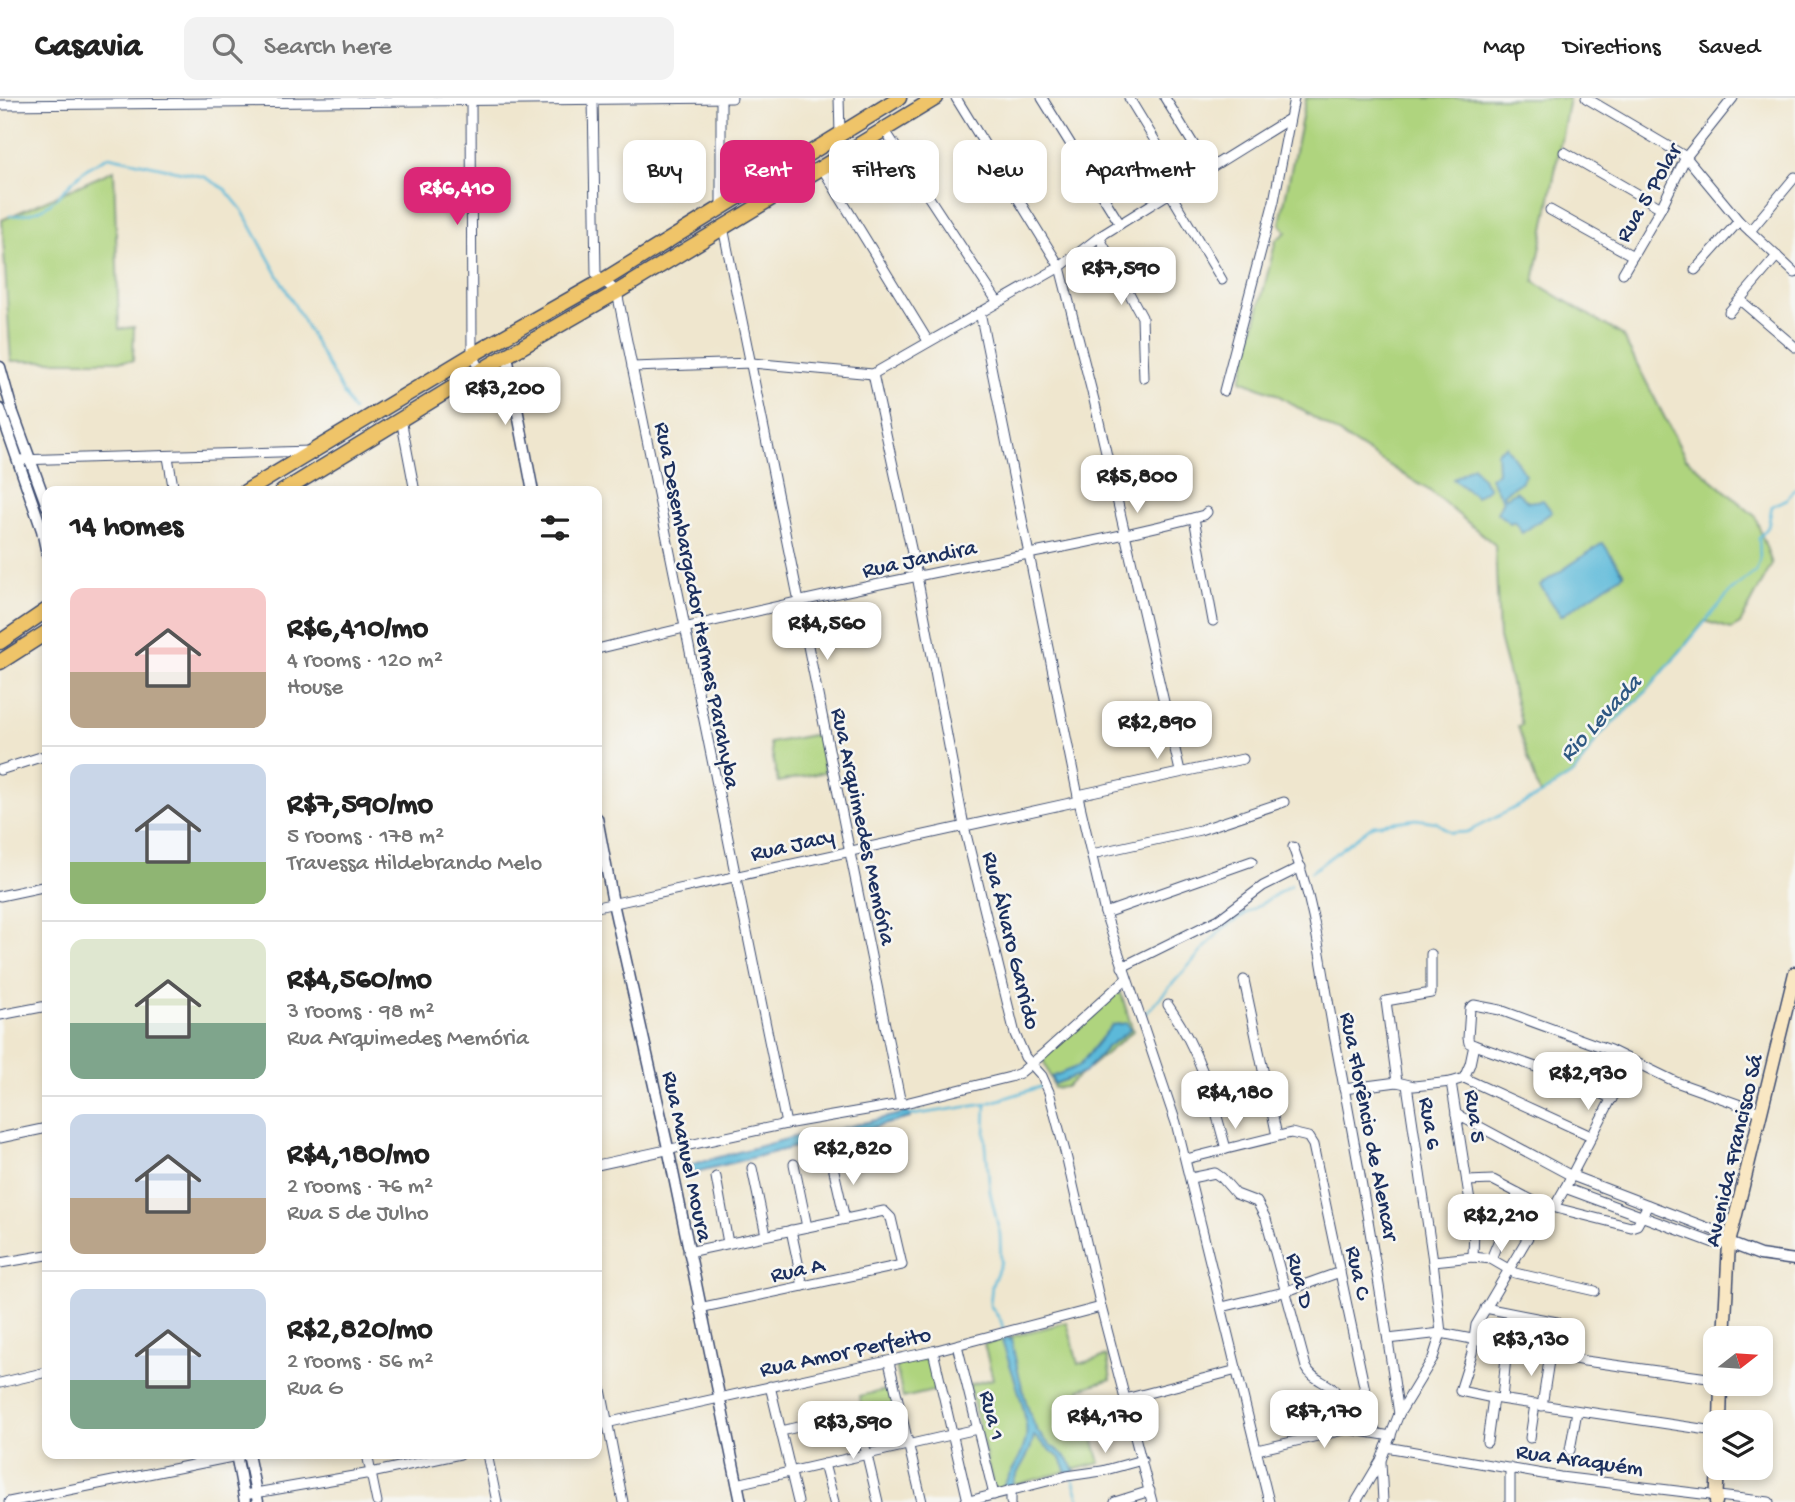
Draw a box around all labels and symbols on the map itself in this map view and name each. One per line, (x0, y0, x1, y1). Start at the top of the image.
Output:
street label: Rua 5 Polar (1611, 138, 1690, 248)
pin: R$6,410 (392, 167, 522, 227)
pin: R$7,590 (1056, 248, 1186, 307)
pin: R$3,200 (440, 368, 570, 427)
street label: Rua Desembargador Hermes Parahyba (647, 420, 745, 792)
pin: R$5,800 (1072, 456, 1202, 515)
street label: Rua Jandira (860, 535, 981, 586)
pin: R$4,560 (762, 602, 892, 662)
water label: Rio Levada (1554, 669, 1650, 769)
pin: R$2,890 (1092, 702, 1222, 761)
street label: Rua Arquimedes Memória (823, 706, 900, 949)
street label: Rua Jacy (748, 824, 837, 869)
street label: Rua Álvaro Garrido (974, 849, 1046, 1033)
street label: Rua Florêncio de Alencar (1332, 1010, 1403, 1245)
street label: Avenida Francisco Sá (1700, 1051, 1771, 1250)
pin: R$2,930 (1523, 1052, 1653, 1112)
street label: Rua Manuel Moura (654, 1069, 717, 1246)
pin: R$4,180 (1170, 1072, 1300, 1131)
street label: Rua 5 (1456, 1088, 1491, 1145)
street label: Rua 6 (1411, 1095, 1446, 1152)
pin: R$2,820 (788, 1128, 918, 1187)
pin: R$2,210 (1436, 1194, 1566, 1254)
street label: Rua C (1338, 1244, 1376, 1303)
street label: Rua D (1278, 1250, 1319, 1312)
street label: Rua A (768, 1252, 829, 1290)
pin: R$3,130 (1466, 1318, 1596, 1378)
street label: Rua Amor Perfeito (758, 1322, 934, 1385)
north arrow (1703, 1326, 1773, 1396)
street label: Rua 1 (971, 1388, 1010, 1444)
pin: R$7,170 (1259, 1390, 1389, 1450)
pin: R$4,170 (1040, 1396, 1170, 1455)
pin: R$3,590 (788, 1402, 918, 1461)
street label: Rua Araquém (1514, 1439, 1645, 1484)

